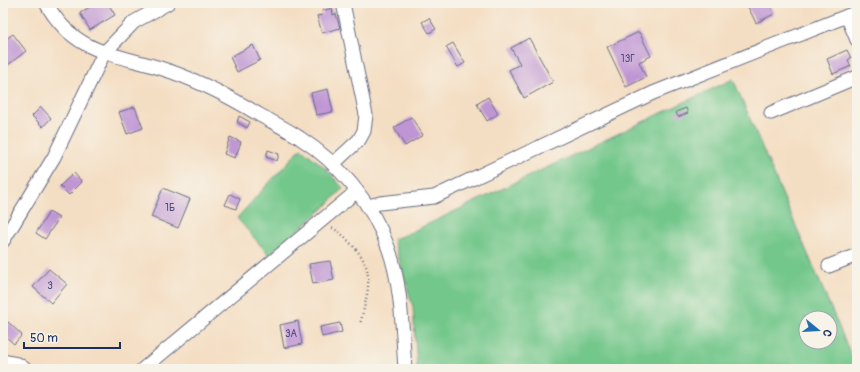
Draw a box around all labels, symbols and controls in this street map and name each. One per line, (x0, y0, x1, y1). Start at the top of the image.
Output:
house number: 13Г (621, 53, 635, 65)
house number: 1Б (165, 202, 175, 214)
house number: 3 (47, 280, 53, 292)
north arrow (798, 310, 838, 350)
scale bar (24, 324, 120, 350)
house number: 3А (285, 328, 298, 340)
text: С (820, 328, 834, 338)
text: 50 m (30, 331, 58, 346)

